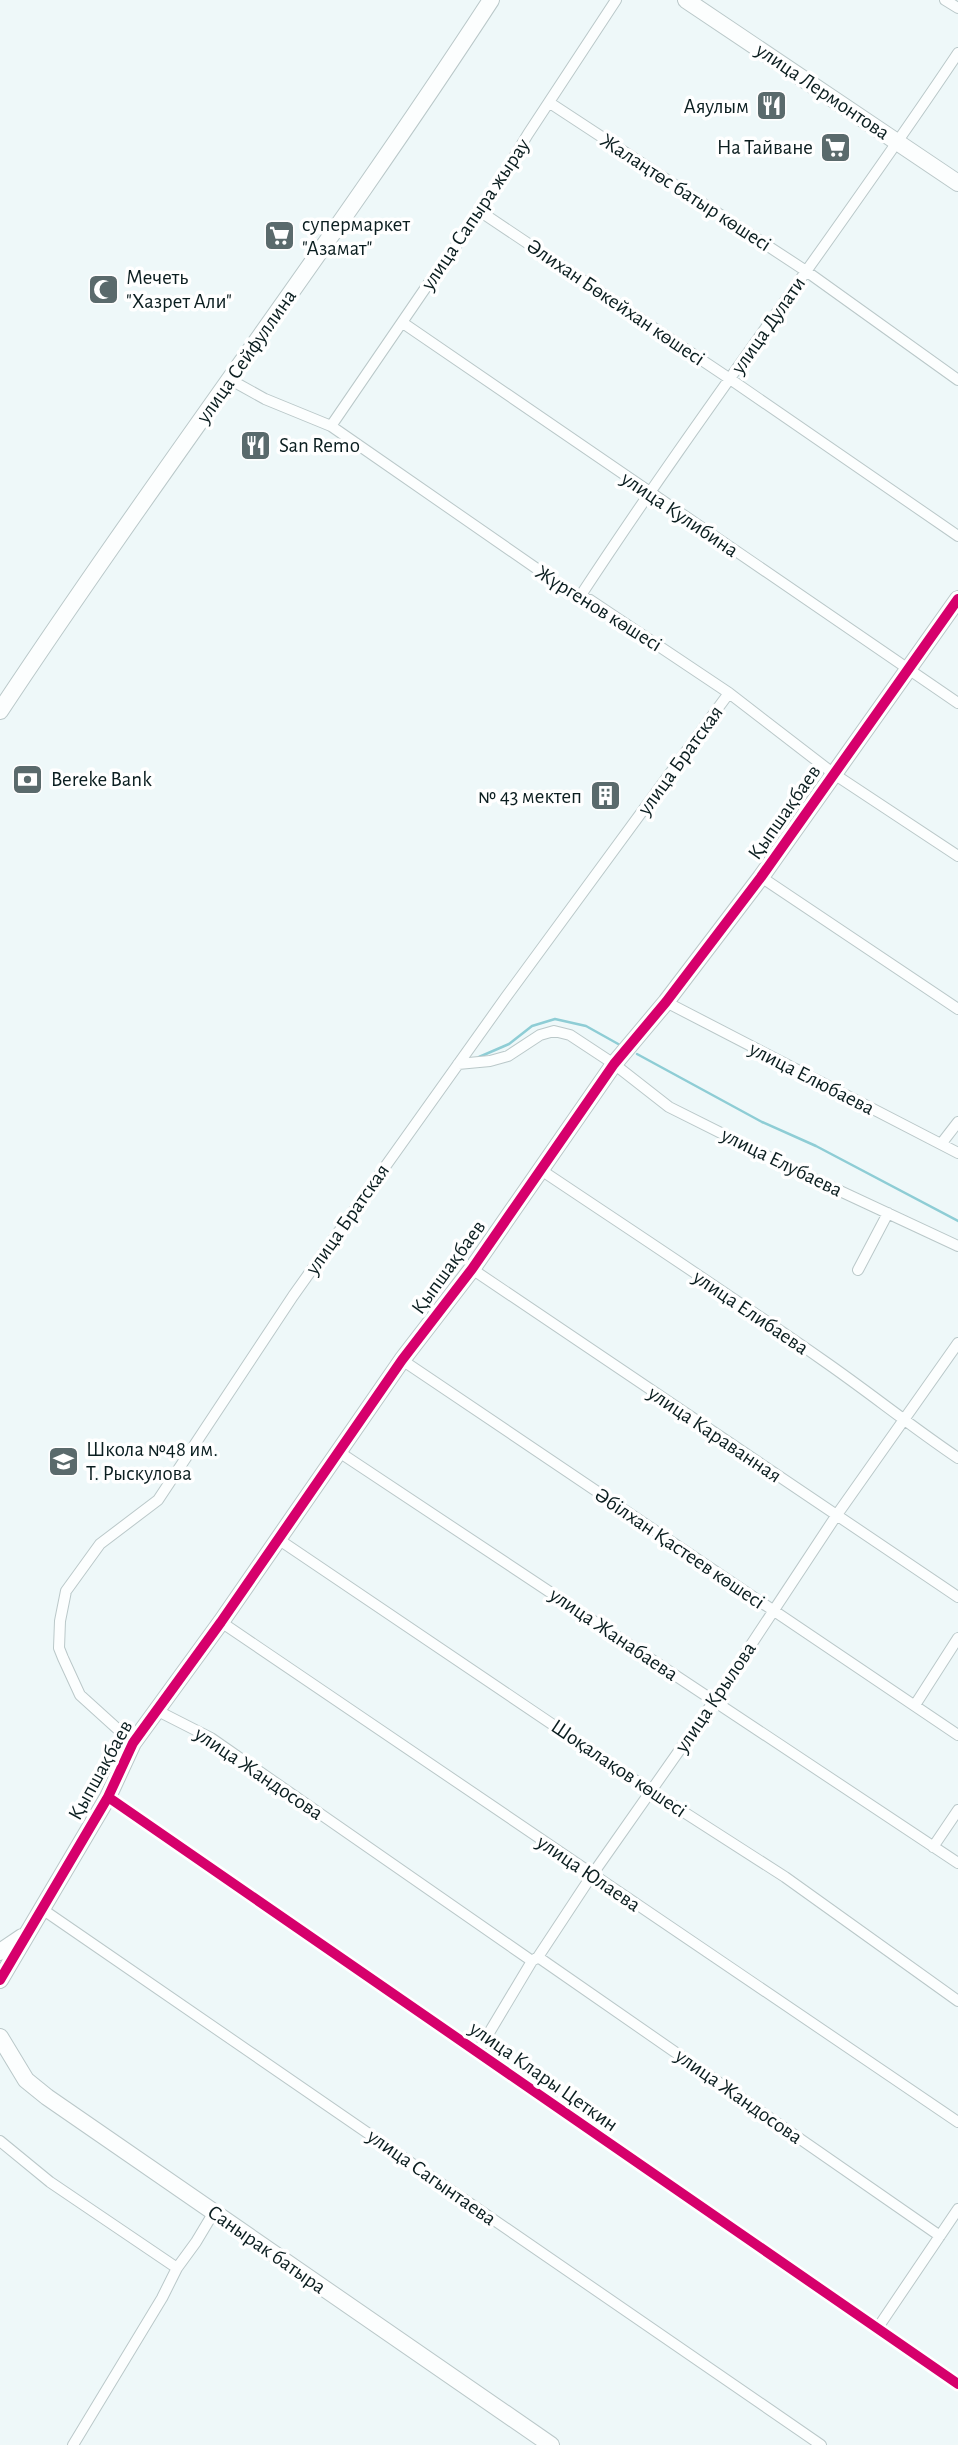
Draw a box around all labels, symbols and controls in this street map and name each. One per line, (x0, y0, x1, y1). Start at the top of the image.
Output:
street label: улица Лермонтова (751, 38, 894, 144)
restaurant icon: Аяулым (755, 89, 789, 123)
place label: Аяулым (684, 96, 749, 117)
street label: Жалаңтөс батыр көшесі (597, 129, 775, 255)
supermarket icon: На Тайване (819, 130, 853, 164)
street label: улица Сапыра жырау (417, 135, 534, 295)
place label: На Тайване (717, 137, 813, 158)
place label: супермаркет "Азамат" (302, 214, 410, 259)
supermarket icon: супермаркет "Азамат" (262, 219, 296, 253)
street label: Әлихан Бөкейхан көшесі (523, 235, 708, 370)
place label: Мечеть "Хазрет Али" (126, 267, 232, 312)
mosque icon: Мечеть "Хазрет Али" (86, 272, 120, 306)
street label: улица Дулати (727, 273, 809, 378)
street label: улица Сейфуллина (192, 285, 300, 428)
restaurant icon: San Remo (239, 428, 273, 462)
place label: San Remo (279, 435, 360, 456)
street label: улица Кулибина (617, 467, 742, 561)
street label: Жүргенов көшесі (532, 561, 666, 656)
street label: улица Братская (633, 702, 727, 820)
street label: Қыпшақбаев (744, 761, 825, 864)
bank icon: Bereke Bank (11, 762, 45, 796)
place label: Bereke Bank (51, 769, 152, 790)
building icon: № 43 мектеп (588, 779, 622, 813)
place label: № 43 мектеп (478, 786, 582, 807)
street label: улица Елюбаева (745, 1037, 878, 1119)
street label: улица Елубаева (717, 1124, 846, 1201)
street label: улица Братская (301, 1160, 393, 1279)
street label: Қыпшақбаев (407, 1216, 489, 1318)
street label: улица Елибаева (688, 1266, 812, 1359)
street label: улица Караванная (643, 1382, 785, 1487)
place label: Школа №48 им. Т. Рыскулова (86, 1439, 218, 1484)
school or university icon: Школа №48 им. Т. Рыскулова (46, 1444, 80, 1478)
street label: Әбілхан Қастеев көшесі (591, 1484, 768, 1613)
street label: улица Жанабаева (545, 1583, 682, 1685)
street label: улица Крылова (670, 1638, 760, 1757)
street label: Шоқалақов көшесі (547, 1715, 690, 1821)
street label: Қыпшақбаев (64, 1717, 136, 1824)
street label: улица Жандосова (190, 1722, 327, 1824)
street label: улица Юлаева (532, 1831, 645, 1916)
street label: улица Клары Цеткин (465, 2017, 622, 2135)
street label: улица Жандосова (671, 2044, 806, 2148)
street label: улица Сагынтаева (363, 2125, 500, 2230)
street label: Санырак батыра (204, 2201, 330, 2298)

